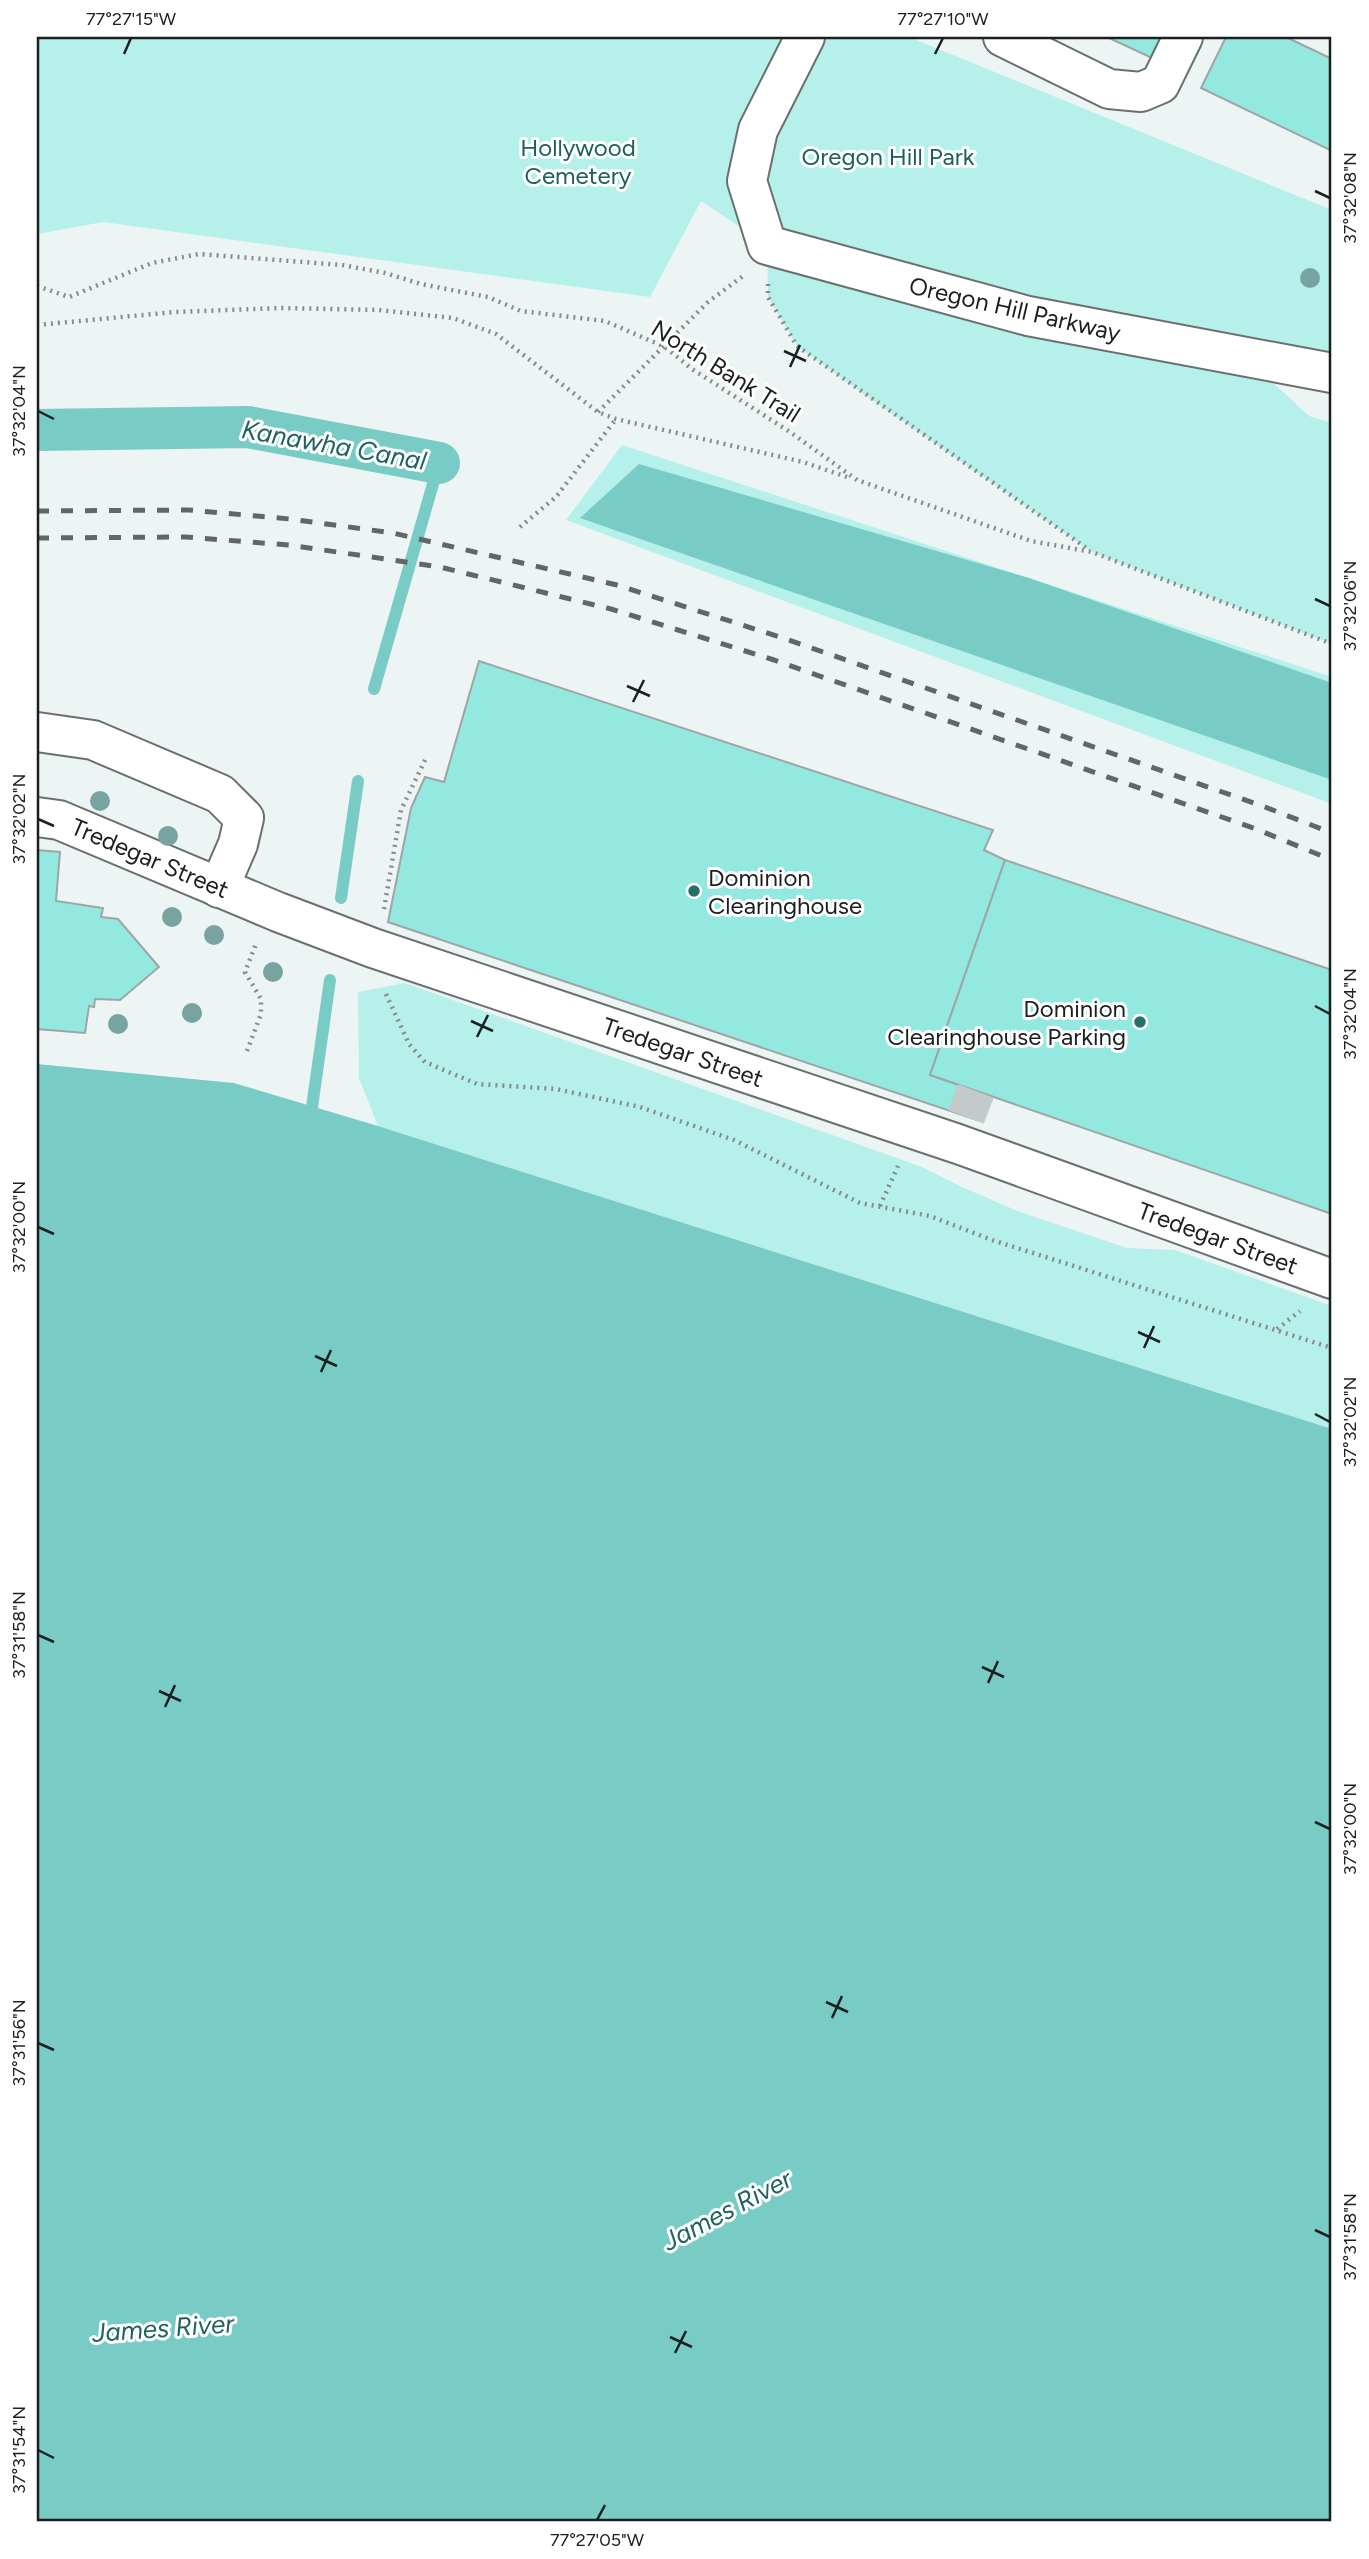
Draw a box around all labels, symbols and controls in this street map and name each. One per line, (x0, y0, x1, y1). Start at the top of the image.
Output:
text: 77°27'15"W (86, 8, 177, 30)
text: 77°27'10"W (897, 8, 989, 30)
park label: Hollywood Cemetery (520, 133, 636, 190)
park label: Oregon Hill Park (802, 142, 975, 171)
text: 37°32'08"N (1339, 152, 1361, 244)
street label: Oregon Hill Parkway (906, 271, 1124, 348)
street label: North Bank Trail (646, 314, 806, 428)
text: 37°32'04"N (8, 365, 30, 457)
water label: Kanawha Canal (239, 413, 429, 477)
text: 37°32'06"N (1339, 561, 1361, 651)
text: 37°32'02"N (8, 774, 30, 864)
street label: Tredegar Street (67, 812, 233, 904)
place label: Dominion Clearinghouse (708, 863, 862, 920)
marker: Dominion Clearinghouse (686, 883, 702, 899)
text: 37°32'04"N (1339, 968, 1361, 1060)
place label: Dominion Clearinghouse Parking (887, 994, 1126, 1051)
street label: Tredegar Street (599, 1011, 767, 1093)
marker: Dominion Clearinghouse Parking (1132, 1014, 1148, 1030)
text: 37°32'00"N (8, 1181, 30, 1273)
street label: Tredegar Street (1134, 1196, 1302, 1280)
text: 37°32'02"N (1339, 1377, 1361, 1467)
text: 37°31'58"N (8, 1591, 30, 1679)
text: 37°32'00"N (1339, 1783, 1361, 1875)
text: 37°31'56"N (8, 1999, 30, 2087)
water label: James River (656, 2162, 798, 2258)
text: 37°31'58"N (1339, 2193, 1361, 2281)
water label: James River (90, 2307, 236, 2349)
text: 37°31'54"N (8, 2406, 30, 2494)
text: 77°27'05"W (550, 2529, 645, 2551)

